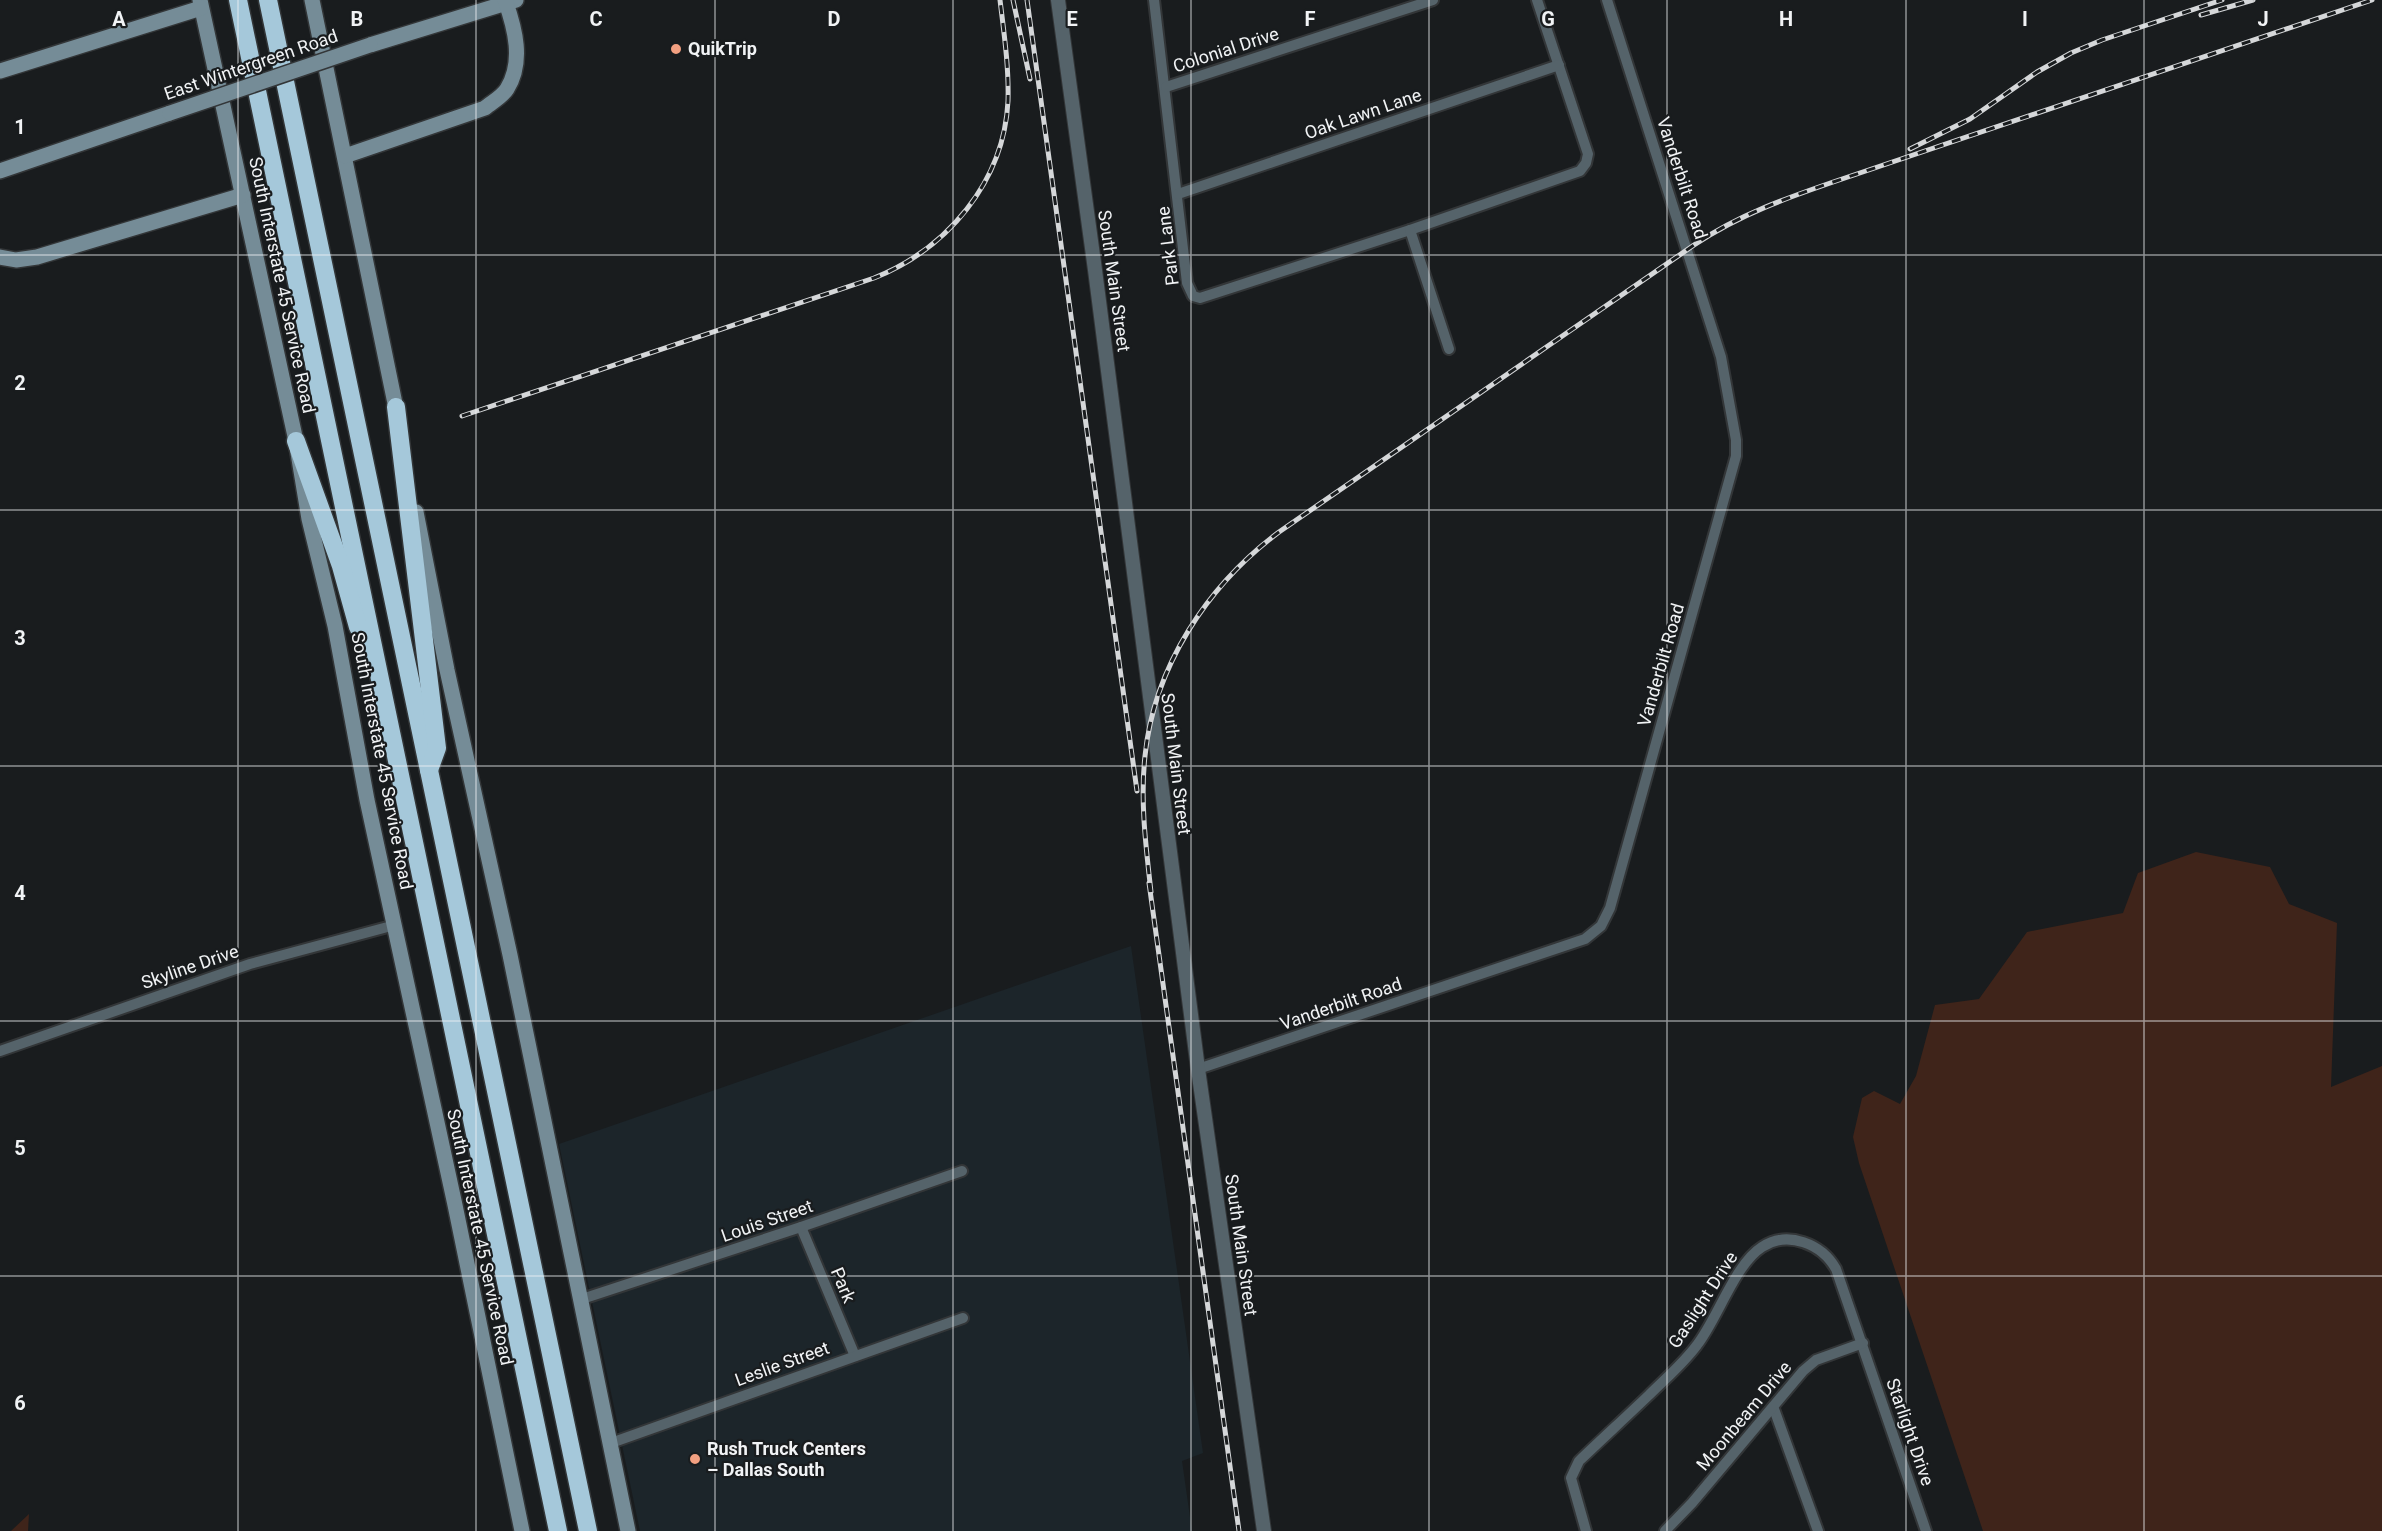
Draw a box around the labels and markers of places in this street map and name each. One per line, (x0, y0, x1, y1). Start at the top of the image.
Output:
place label: QuikTrip (688, 38, 757, 59)
marker: QuikTrip (669, 42, 683, 56)
place label: Rush Truck Centers – Dallas South (707, 1438, 866, 1480)
marker: Rush Truck Centers – Dallas South (688, 1452, 702, 1466)

